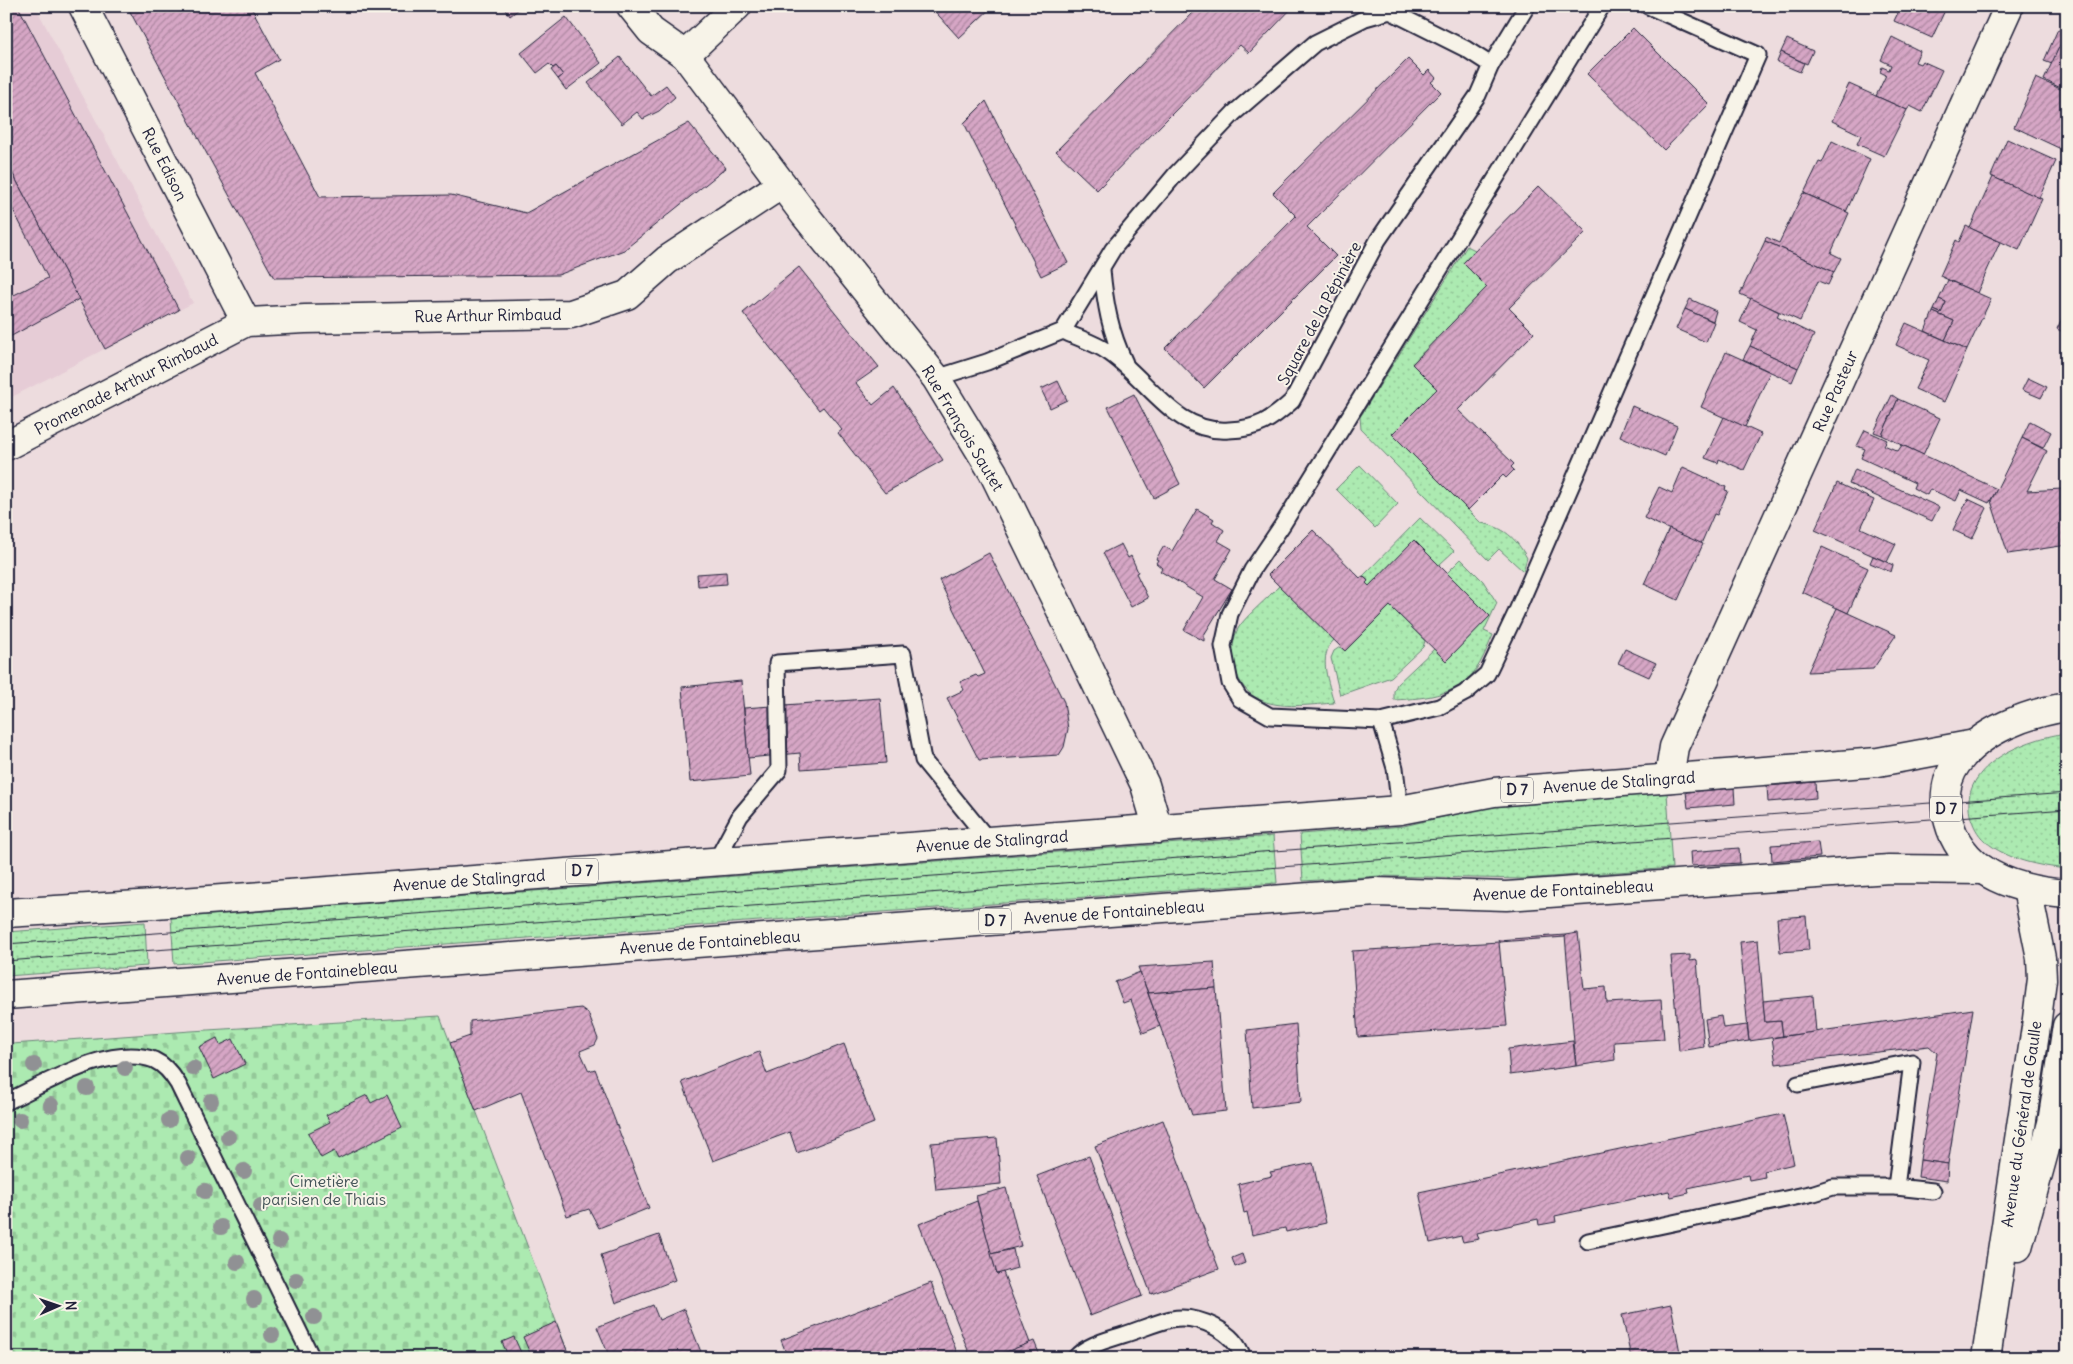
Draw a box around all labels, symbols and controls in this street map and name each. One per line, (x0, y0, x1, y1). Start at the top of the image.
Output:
street label: Rue Edison (138, 124, 192, 204)
street label: Square de la Pépinière (1273, 238, 1365, 388)
street label: Rue Arthur Rimbaud (414, 304, 562, 326)
street label: Promenade Arthur Rimbaud (31, 329, 221, 439)
street label: Rue Pasteur (1808, 347, 1862, 435)
street label: Rue François Sautet (918, 362, 1009, 495)
street label: Avenue de Stalingrad (1542, 767, 1696, 797)
road number: D 7 (1501, 778, 1533, 802)
road number: D 7 (1930, 796, 1962, 822)
street label: Avenue de Stalingrad (915, 826, 1069, 856)
road number: D 7 (566, 858, 598, 884)
street label: Avenue de Stalingrad (392, 865, 546, 895)
street label: Avenue de Fontainebleau (1472, 875, 1654, 905)
street label: Avenue de Fontainebleau (1023, 896, 1205, 928)
road number: D 7 (979, 908, 1011, 934)
street label: Avenue de Fontainebleau (619, 926, 801, 958)
street label: Avenue de Fontainebleau (216, 957, 398, 989)
street label: Avenue du Général de Gaulle (1997, 1019, 2045, 1229)
park label: Cimetière parisien de Thiais (262, 1171, 386, 1209)
north arrow (32, 1282, 82, 1332)
text: N (62, 1300, 80, 1311)

